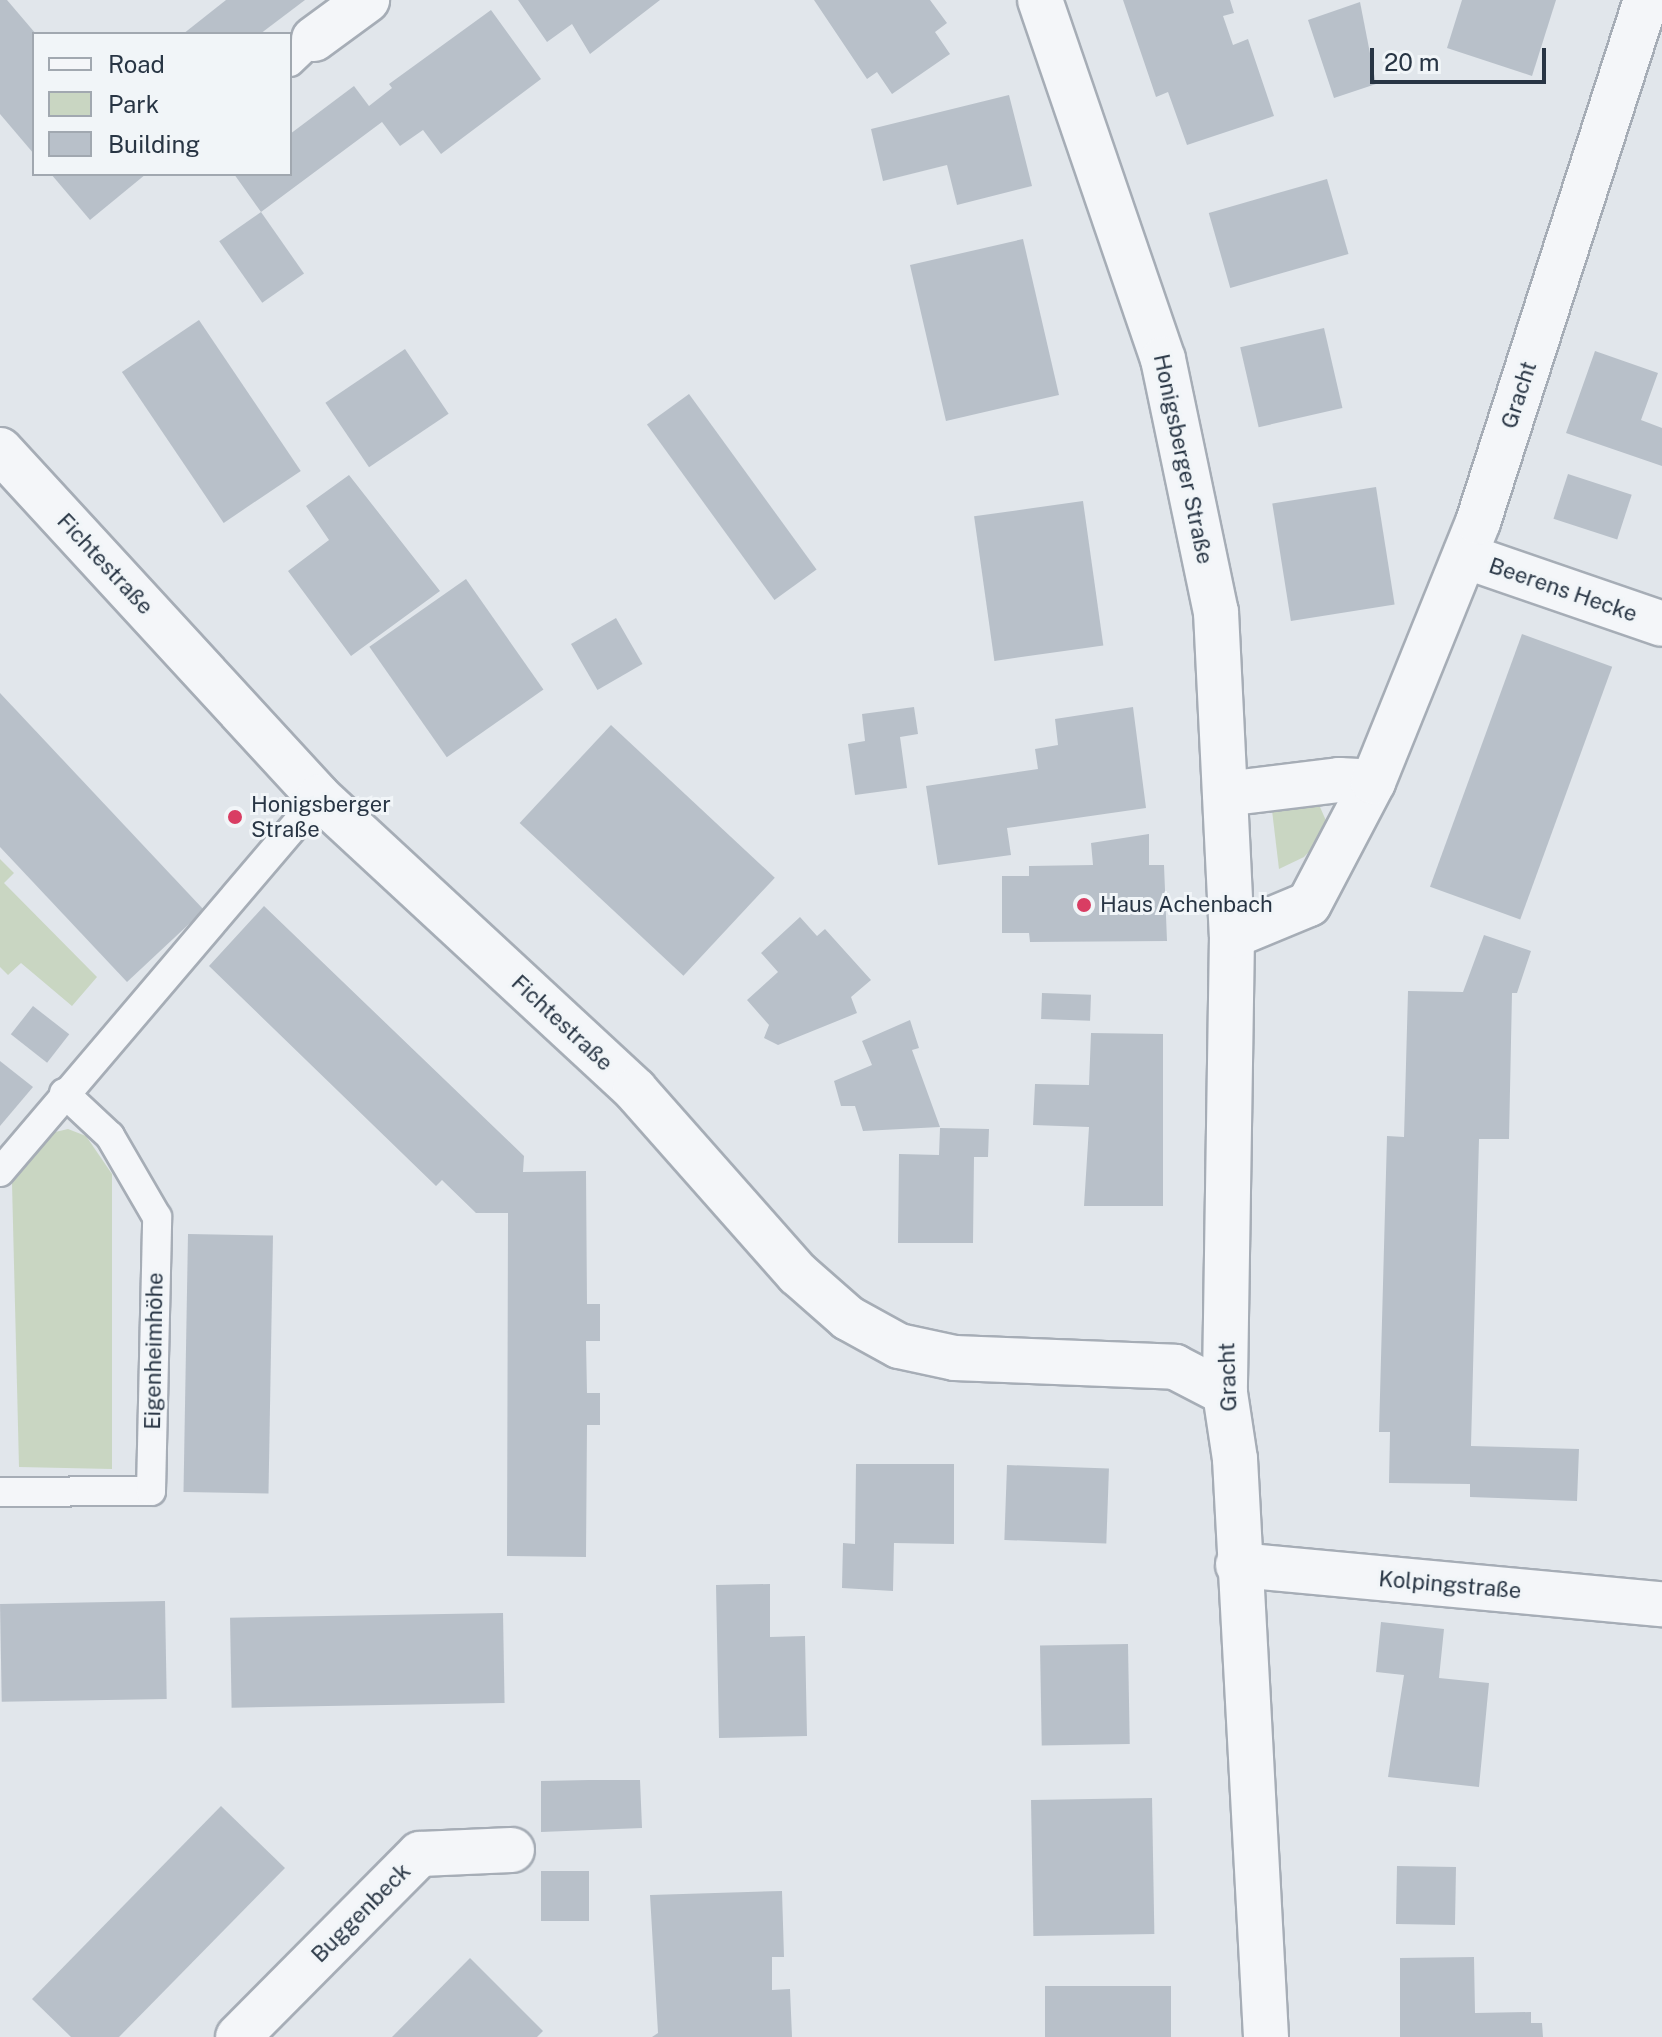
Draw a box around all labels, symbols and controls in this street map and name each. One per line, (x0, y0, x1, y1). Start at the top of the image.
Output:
legend (32, 32, 292, 176)
scale bar (1374, 32, 1550, 82)
text: 20 m (1384, 48, 1440, 76)
text: Road (108, 50, 165, 78)
text: Park (108, 90, 159, 118)
text: Building (108, 130, 200, 158)
street label: Honigsberger Straße (1148, 352, 1218, 566)
street label: Gracht (1496, 358, 1542, 432)
street label: Fichtestraße (52, 508, 158, 620)
street label: Beerens Hecke (1485, 552, 1641, 628)
place label: Honigsberger Straße (251, 791, 391, 842)
marker: Honigsberger Straße (226, 808, 244, 826)
place label: Haus Achenbach (1100, 892, 1273, 918)
marker: Haus Achenbach (1075, 896, 1093, 914)
street label: Fichtestraße (506, 970, 618, 1076)
street label: Eigenheimhöhe (139, 1272, 169, 1430)
street label: Gracht (1214, 1342, 1242, 1412)
street label: Kolpingstraße (1377, 1566, 1523, 1604)
street label: Buggenbeck (306, 1858, 416, 1968)

